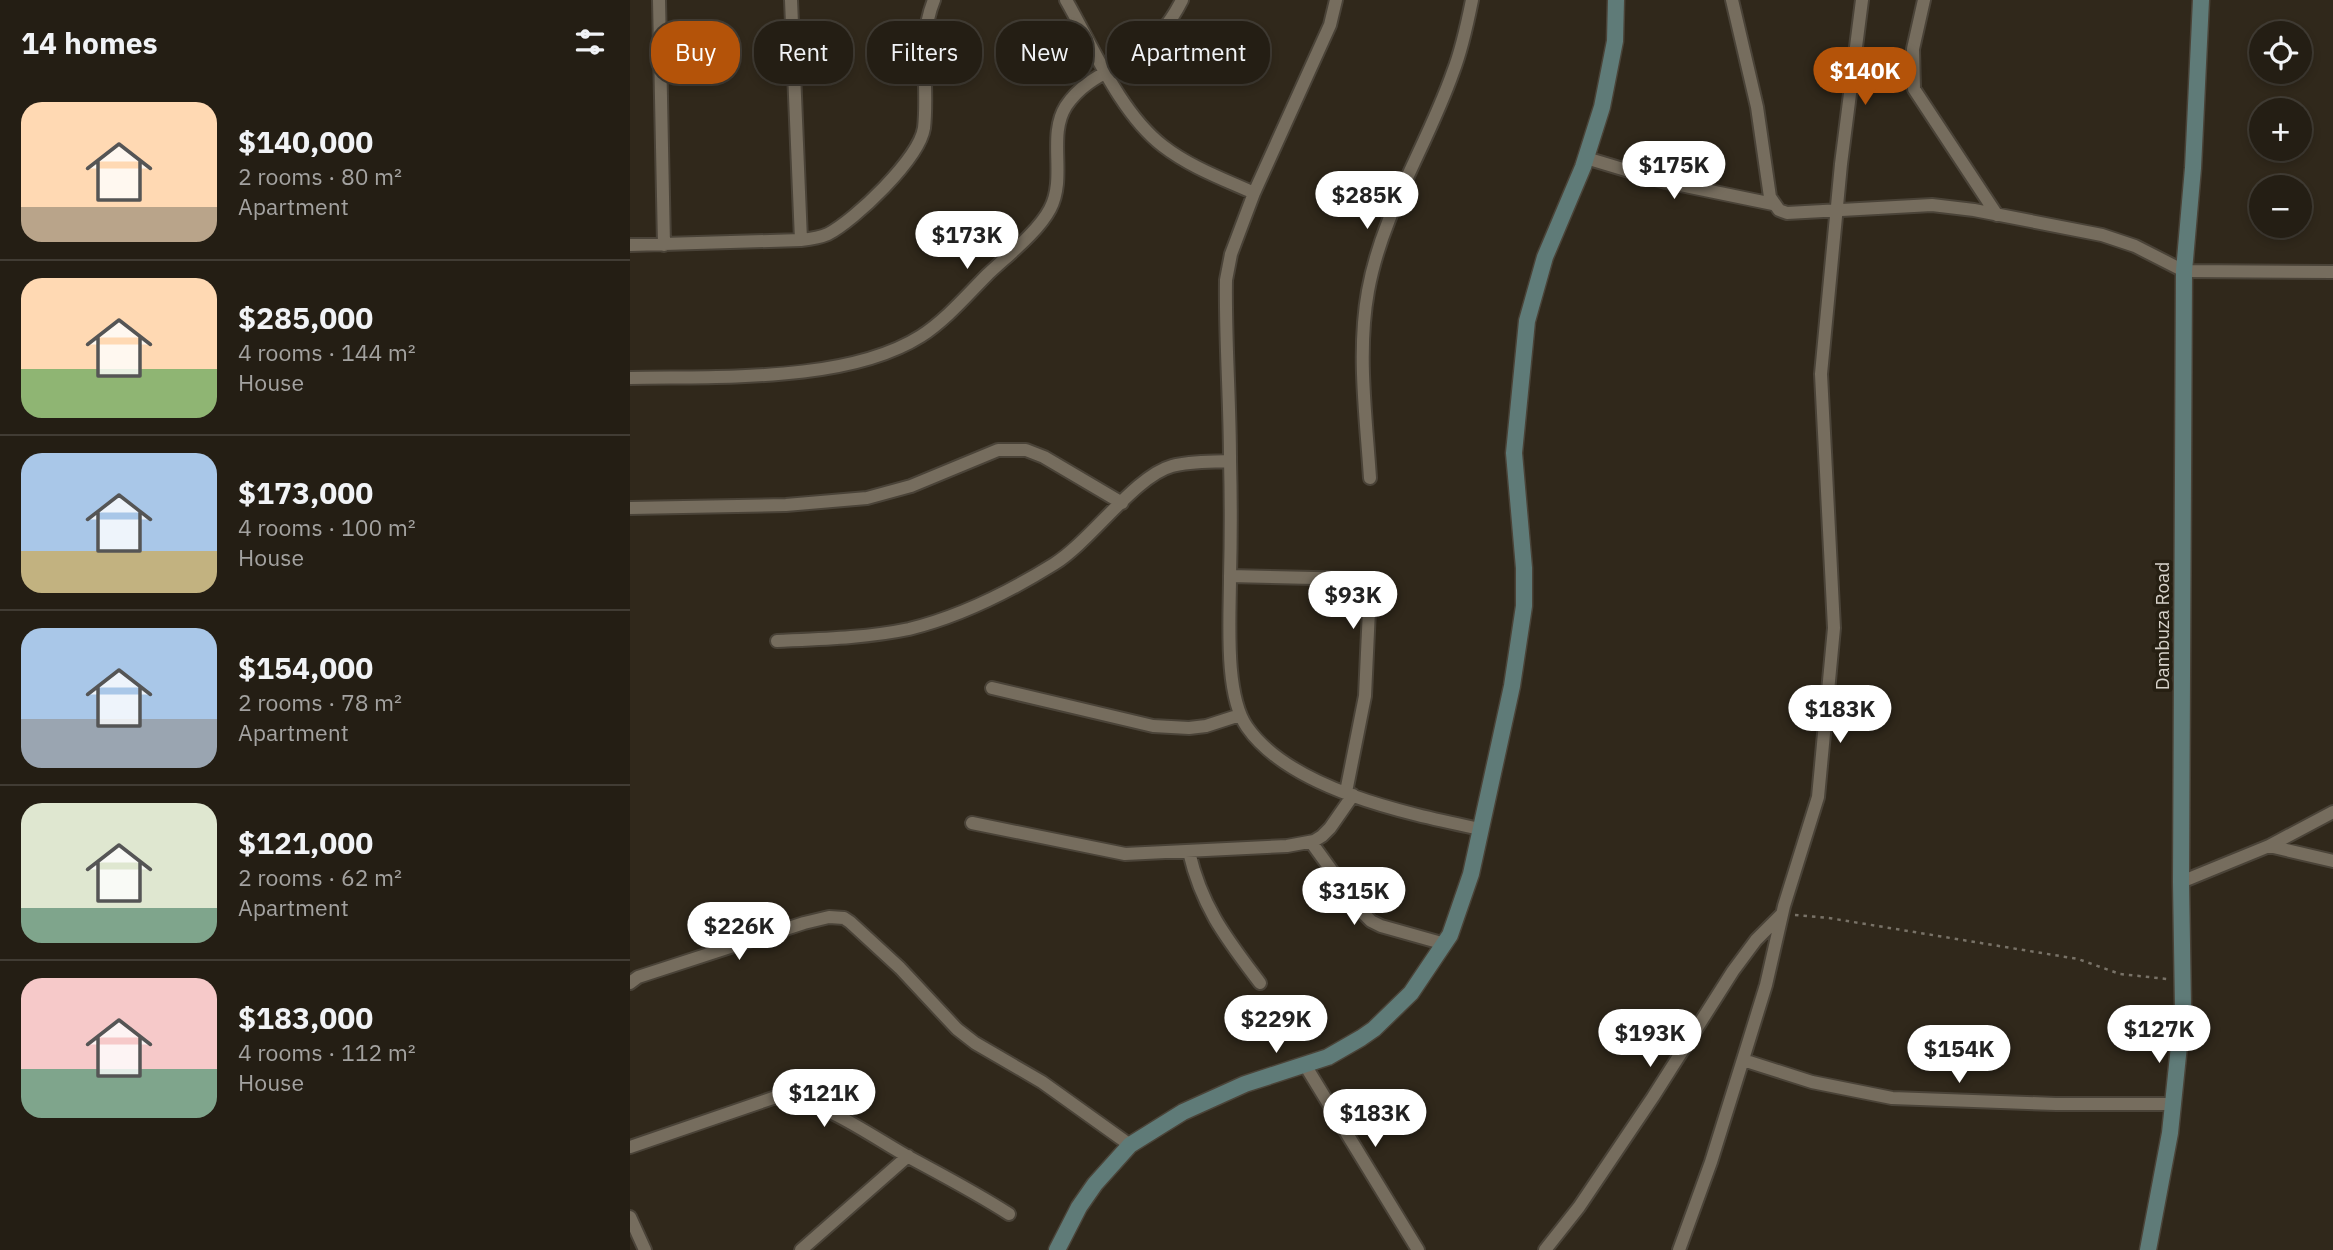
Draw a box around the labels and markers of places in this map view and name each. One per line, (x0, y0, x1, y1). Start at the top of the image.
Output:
pin: $140K (1816, 48, 1914, 107)
pin: $175K (1625, 142, 1723, 201)
pin: $285K (1318, 172, 1416, 231)
pin: $173K (918, 212, 1016, 271)
pin: $93K (1312, 572, 1394, 631)
pin: $183K (1791, 686, 1889, 745)
pin: $315K (1305, 867, 1403, 927)
pin: $226K (690, 902, 788, 962)
pin: $229K (1227, 996, 1325, 1055)
pin: $127K (2110, 1006, 2208, 1065)
pin: $193K (1601, 1010, 1699, 1069)
pin: $154K (1910, 1026, 2008, 1085)
pin: $121K (775, 1070, 873, 1129)
pin: $183K (1326, 1090, 1424, 1149)

